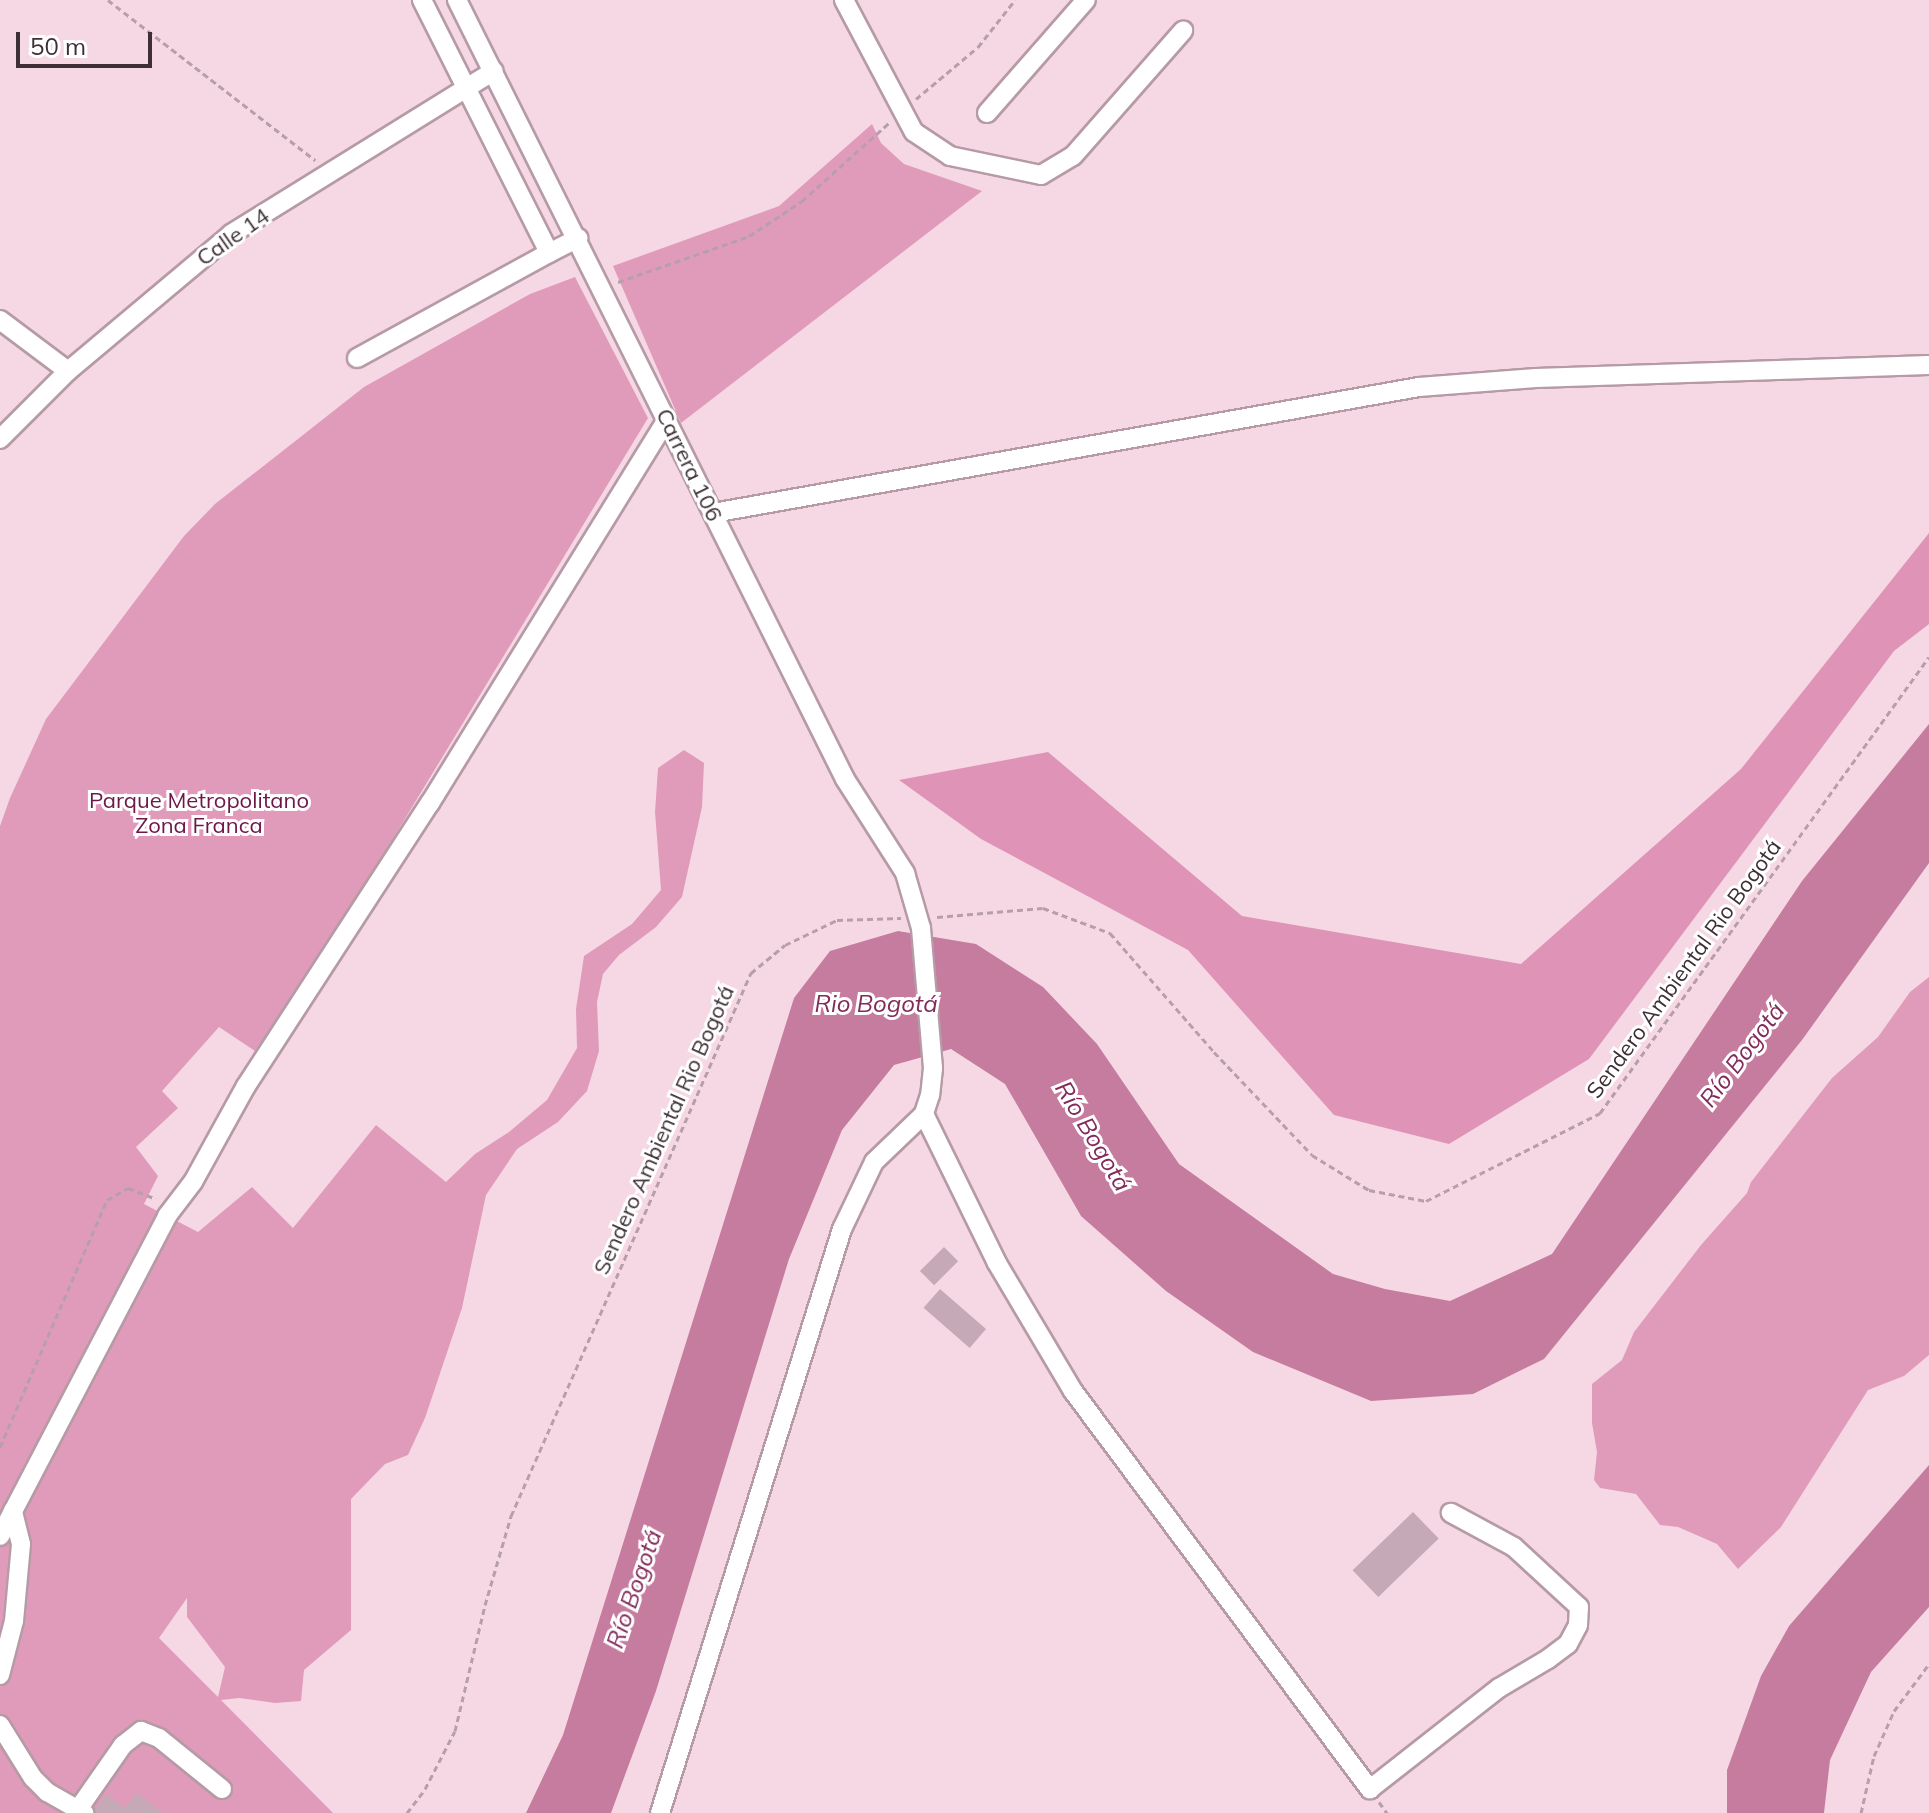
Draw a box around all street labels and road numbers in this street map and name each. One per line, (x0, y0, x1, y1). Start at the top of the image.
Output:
street label: Calle 14 (192, 203, 274, 271)
street label: Carrera 106 (650, 404, 728, 526)
street label: Sendero Ambiental Rio Bogotá (1581, 834, 1787, 1104)
street label: Sendero Ambiental Rio Bogotá (588, 981, 740, 1279)

